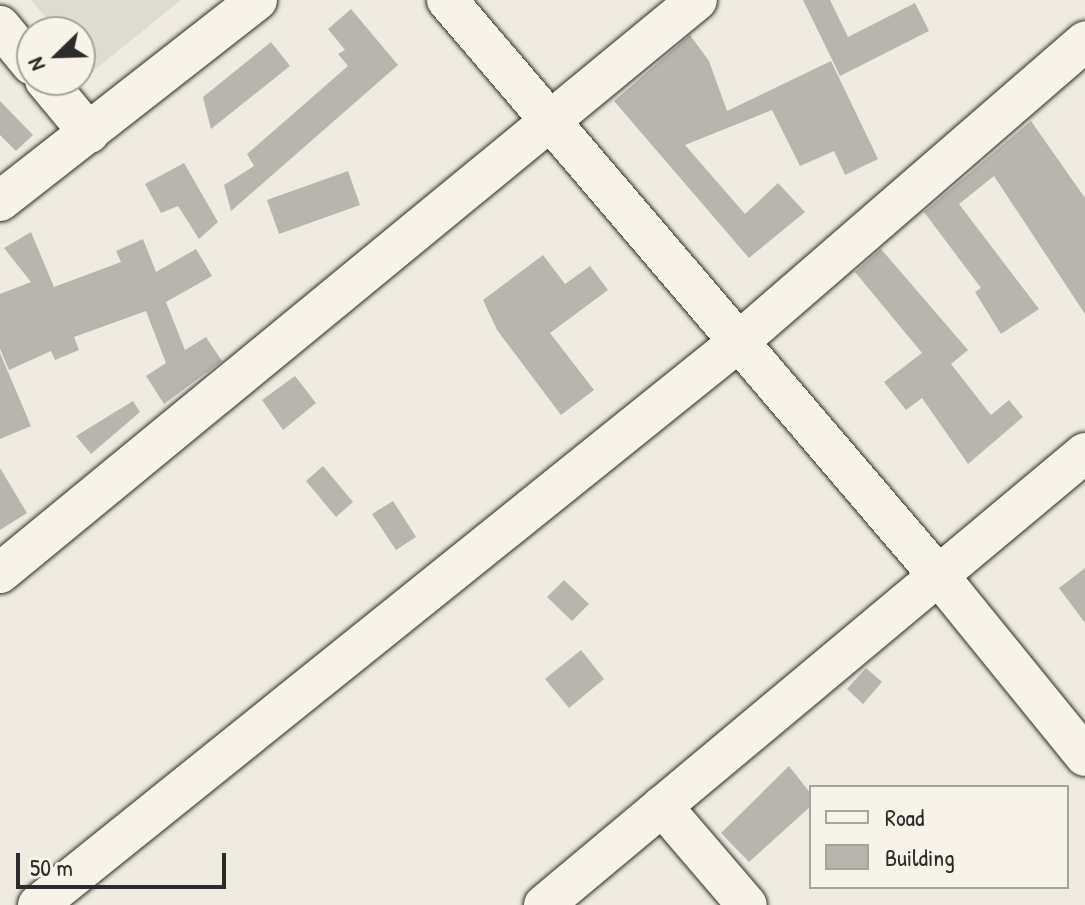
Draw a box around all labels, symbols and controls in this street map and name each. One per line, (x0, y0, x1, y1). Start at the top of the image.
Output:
north arrow (16, 16, 96, 96)
text: N (20, 53, 52, 76)
legend (809, 785, 1069, 889)
text: Road (885, 801, 924, 833)
scale bar (20, 837, 230, 887)
text: Building (885, 841, 955, 873)
text: 50 m (30, 851, 73, 883)

